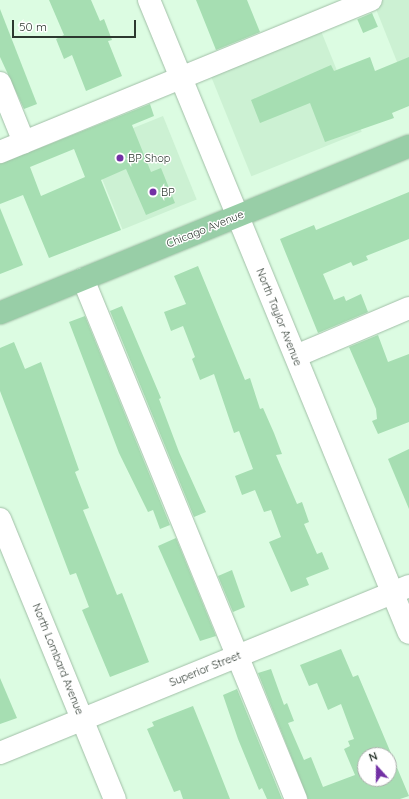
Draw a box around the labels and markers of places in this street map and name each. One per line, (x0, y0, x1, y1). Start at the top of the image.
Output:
place label: BP Shop (128, 151, 170, 165)
marker: BP Shop (115, 153, 125, 163)
place label: BP (161, 185, 175, 199)
marker: BP (148, 187, 158, 197)

